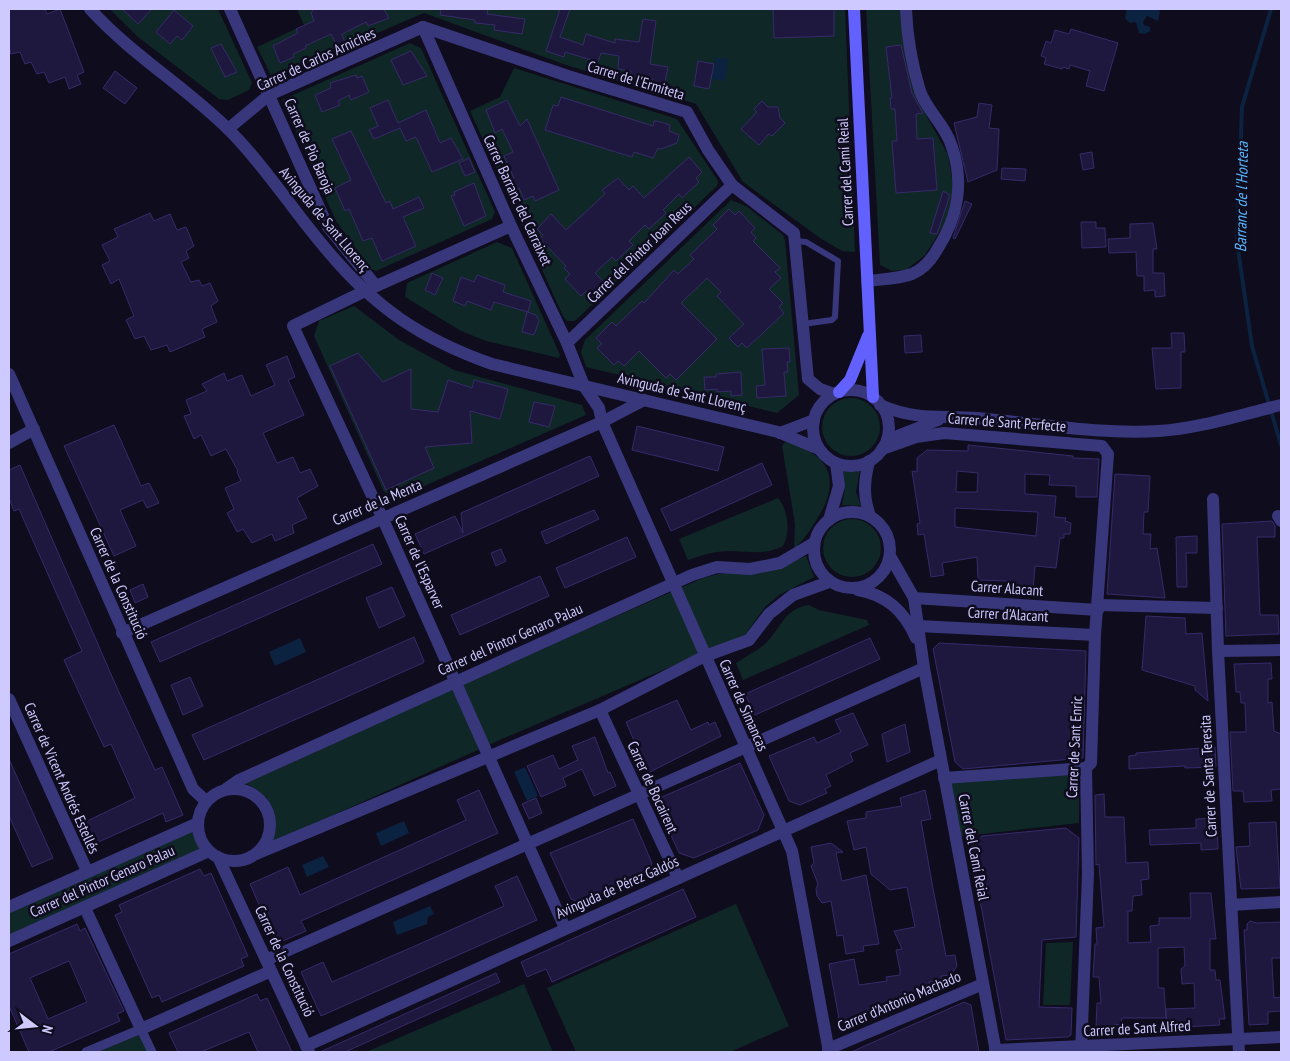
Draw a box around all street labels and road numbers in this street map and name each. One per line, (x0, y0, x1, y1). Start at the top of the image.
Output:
street label: Carrer de Carlos Arniches (253, 23, 379, 95)
street label: Carrer de l'Ermiteta (585, 56, 687, 104)
street label: Carrer de Pío Baroja (280, 95, 340, 197)
street label: Carrer del Camí Reial (833, 117, 857, 227)
street label: Carrer Barranc del Carraixet (479, 132, 557, 268)
street label: Avinguda de Sant Llorenç (275, 162, 375, 276)
street label: Carrer del Pintor Joan Reus (583, 197, 695, 307)
street label: Avinguda de Sant Llorenç (616, 368, 749, 416)
street label: Carrer de Sant Perfecte (947, 408, 1067, 436)
street label: Carrer de la Menta (329, 475, 425, 529)
street label: Carrer de l'Esparver (391, 512, 450, 613)
street label: Carrer de la Constitució (86, 524, 152, 642)
street label: Carrer Alacant (970, 576, 1044, 600)
street label: Carrer del Pintor Genaro Palau (435, 599, 585, 679)
street label: Carrer d'Alacant (967, 602, 1049, 626)
street label: Carrer de Simancas (715, 656, 773, 754)
street label: Carrer de Sant Enric (1062, 695, 1086, 799)
street label: Carrer de Vicent Andrés Estellés (20, 699, 104, 857)
street label: Carrer de Santa Teresita (1195, 714, 1221, 838)
street label: Carrer de Bocairent (623, 738, 683, 836)
street label: Carrer del Camí Reial (954, 792, 994, 902)
street label: Carrer del Pintor Genaro Palau (27, 841, 177, 921)
street label: Avinguda de Pérez Galdós (553, 851, 681, 923)
street label: Carrer de la Constitució (251, 902, 319, 1020)
street label: Carrer d'Antonio Machado (834, 966, 964, 1036)
street label: Carrer de Sant Alfred (1083, 1016, 1191, 1040)

